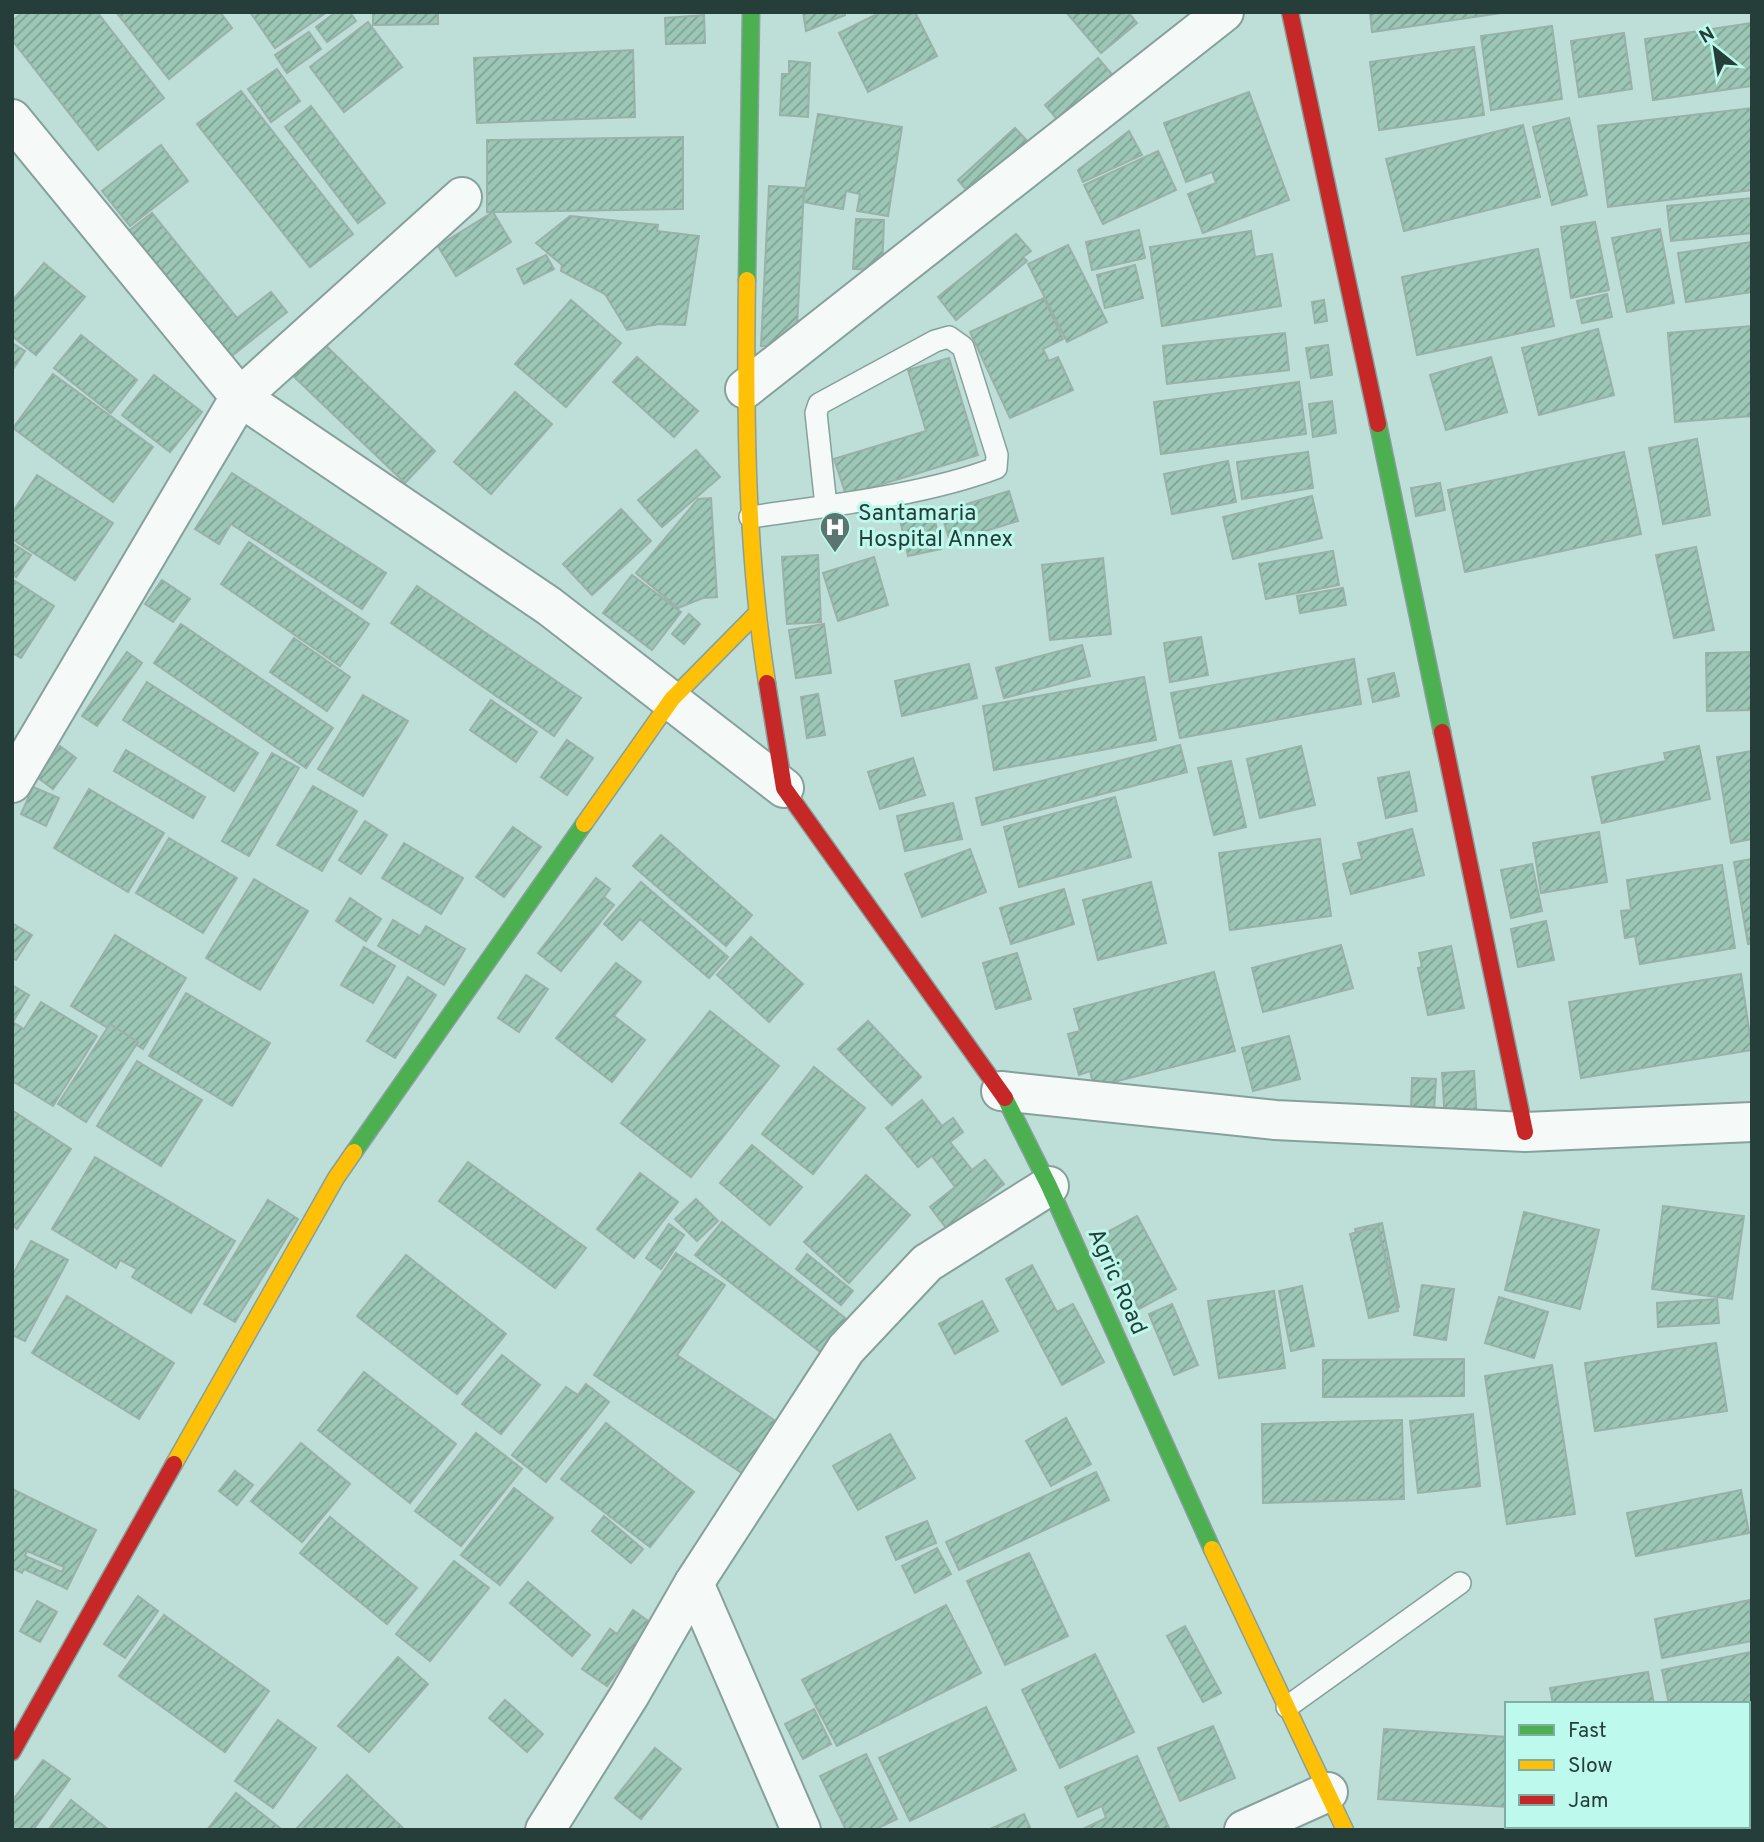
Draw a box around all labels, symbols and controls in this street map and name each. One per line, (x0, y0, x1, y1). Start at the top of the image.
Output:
north arrow (1680, 14, 1750, 84)
text: N (1696, 22, 1719, 50)
place label: Santamaria Hospital Annex (858, 500, 1013, 555)
hospital icon: Santamaria Hospital Annex (818, 510, 852, 554)
street label: Agric Road (1080, 1224, 1152, 1340)
legend (1505, 1702, 1750, 1828)
text: Fast (1568, 1718, 1607, 1745)
text: Slow (1568, 1753, 1613, 1780)
text: Jam (1568, 1788, 1609, 1815)

